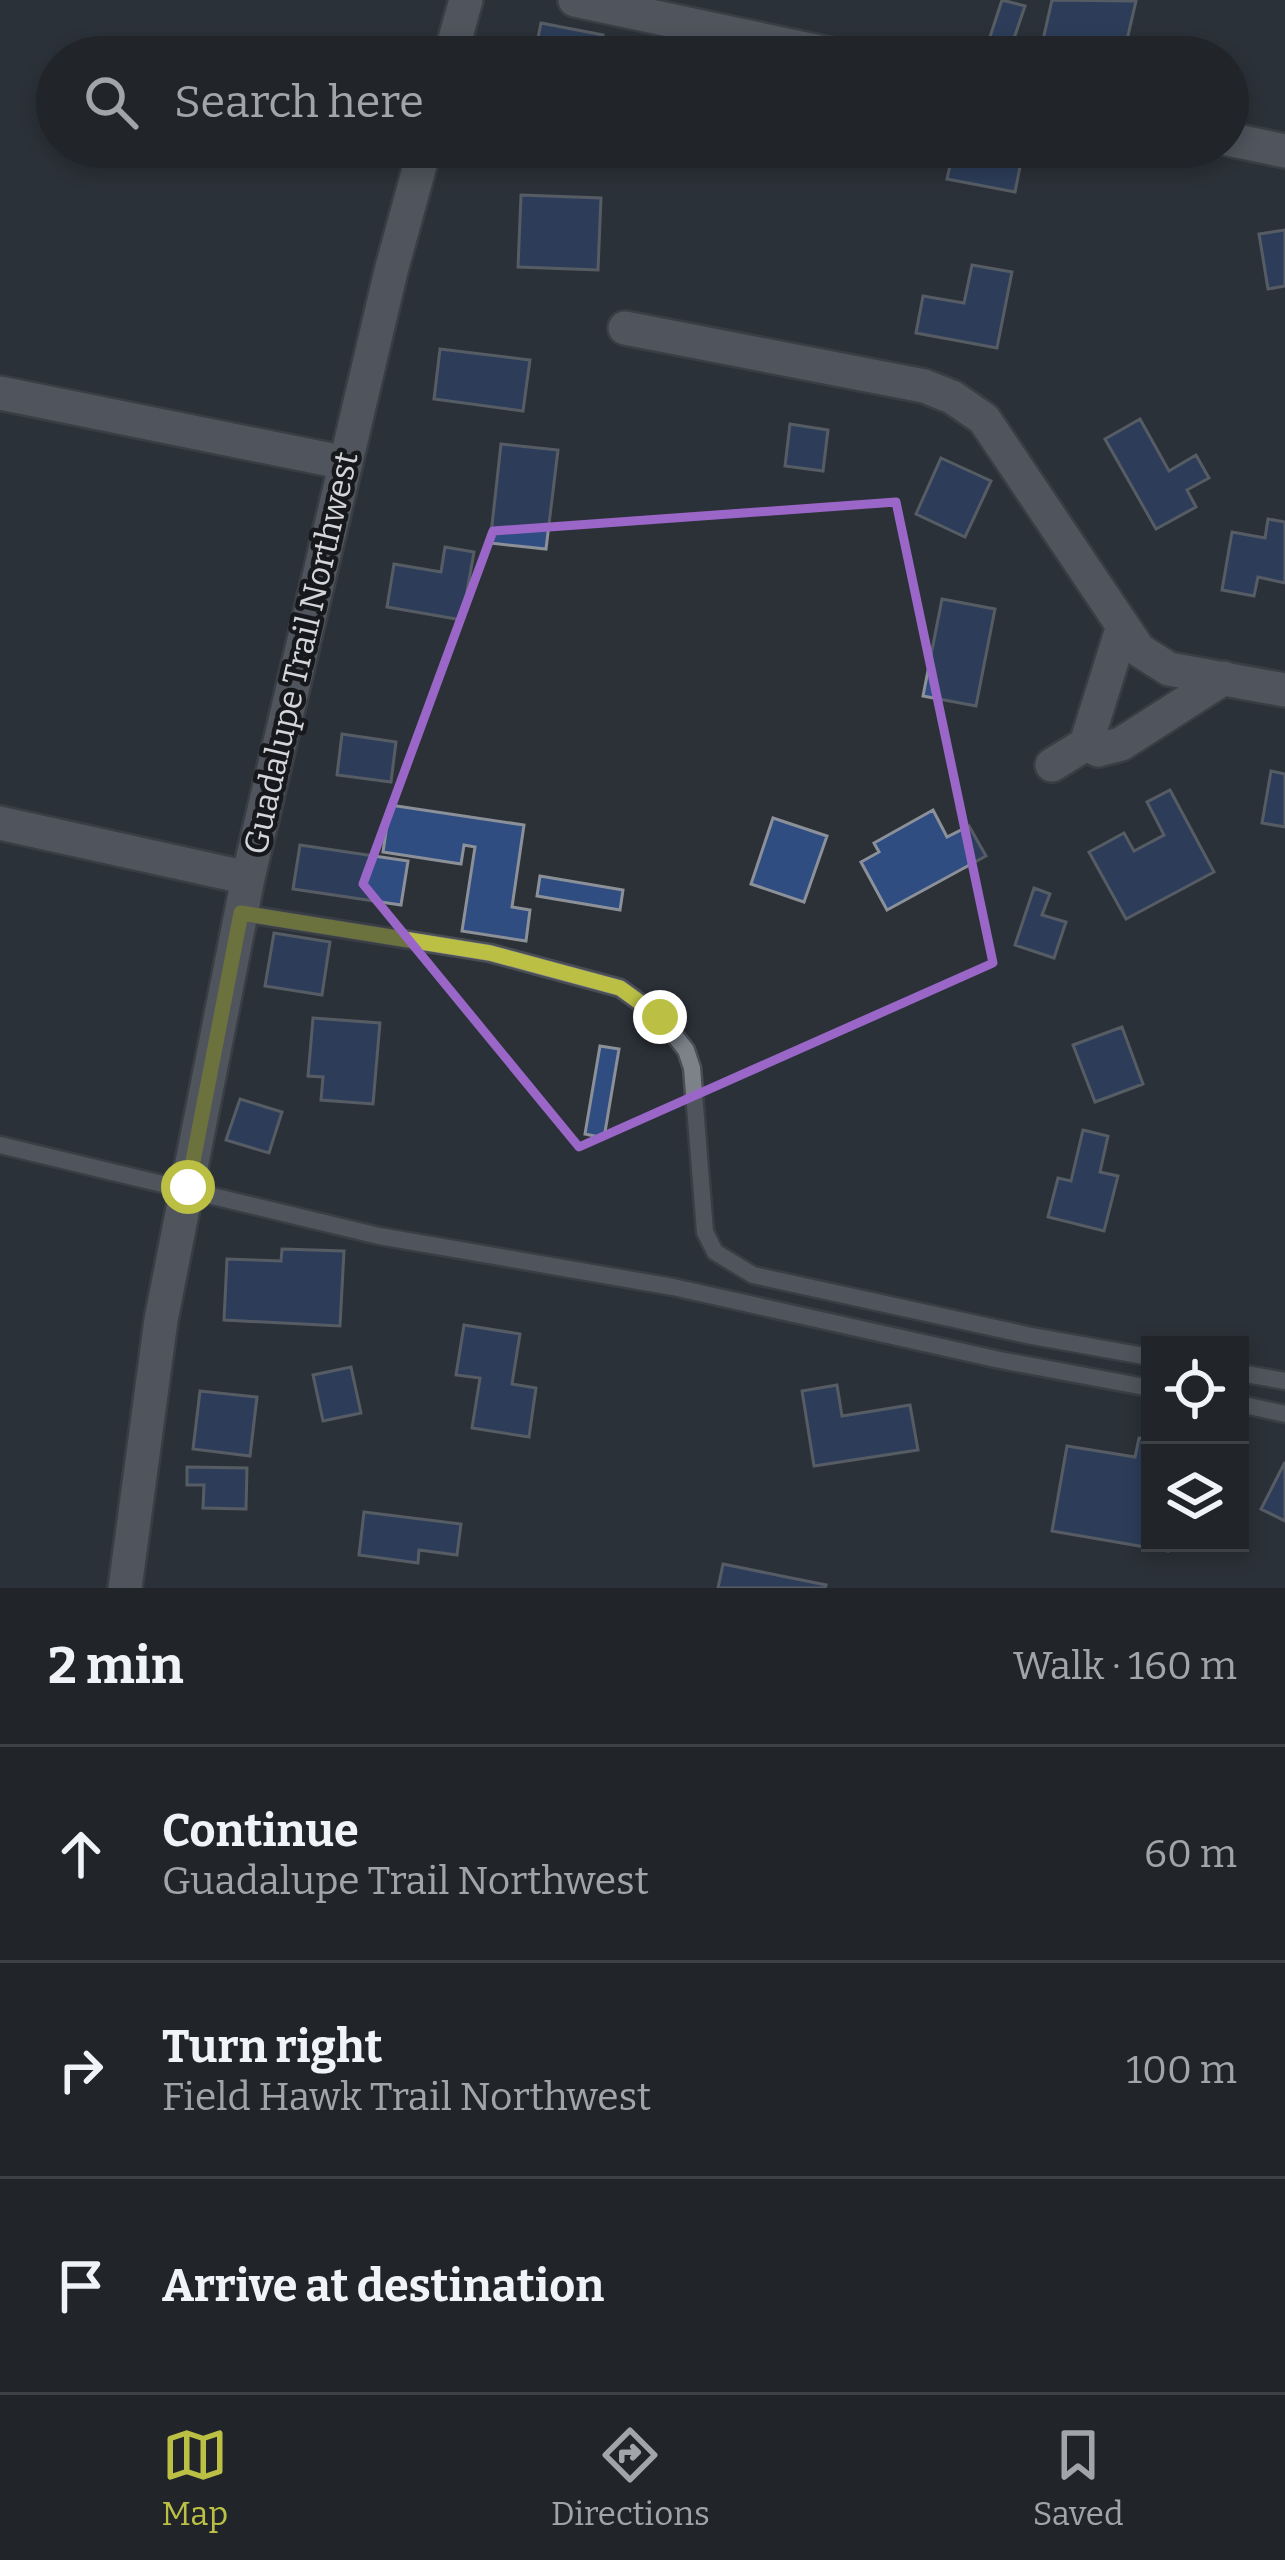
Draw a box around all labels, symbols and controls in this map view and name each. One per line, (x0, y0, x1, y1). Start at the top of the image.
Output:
search box (36, 36, 1249, 168)
icon: search (78, 69, 144, 135)
text: Search here (174, 75, 424, 129)
street label: Guadalupe Trail Northwest (235, 448, 367, 858)
route end (633, 990, 687, 1044)
route start (161, 1160, 215, 1214)
map controls (1141, 1336, 1249, 1552)
button: locate (1141, 1336, 1249, 1444)
button: layers (1141, 1444, 1249, 1552)
text: 2 min (48, 1635, 184, 1697)
text: Walk · 160 m (1013, 1643, 1237, 1689)
text: Continue (162, 1804, 359, 1858)
icon: ahead (48, 1821, 114, 1887)
text: 60 m (1144, 1831, 1237, 1877)
text: Guadalupe Trail Northwest (162, 1858, 649, 1904)
text: Turn right (162, 2020, 382, 2074)
icon: right (48, 2037, 114, 2103)
text: 100 m (1126, 2047, 1237, 2093)
text: Field Hawk Trail Northwest (162, 2074, 651, 2120)
icon: arrive (48, 2253, 114, 2319)
text: Arrive at destination (162, 2259, 604, 2313)
tab: Map (162, 2422, 228, 2534)
tab: Directions (551, 2422, 710, 2534)
tab: Saved (1033, 2422, 1123, 2534)

